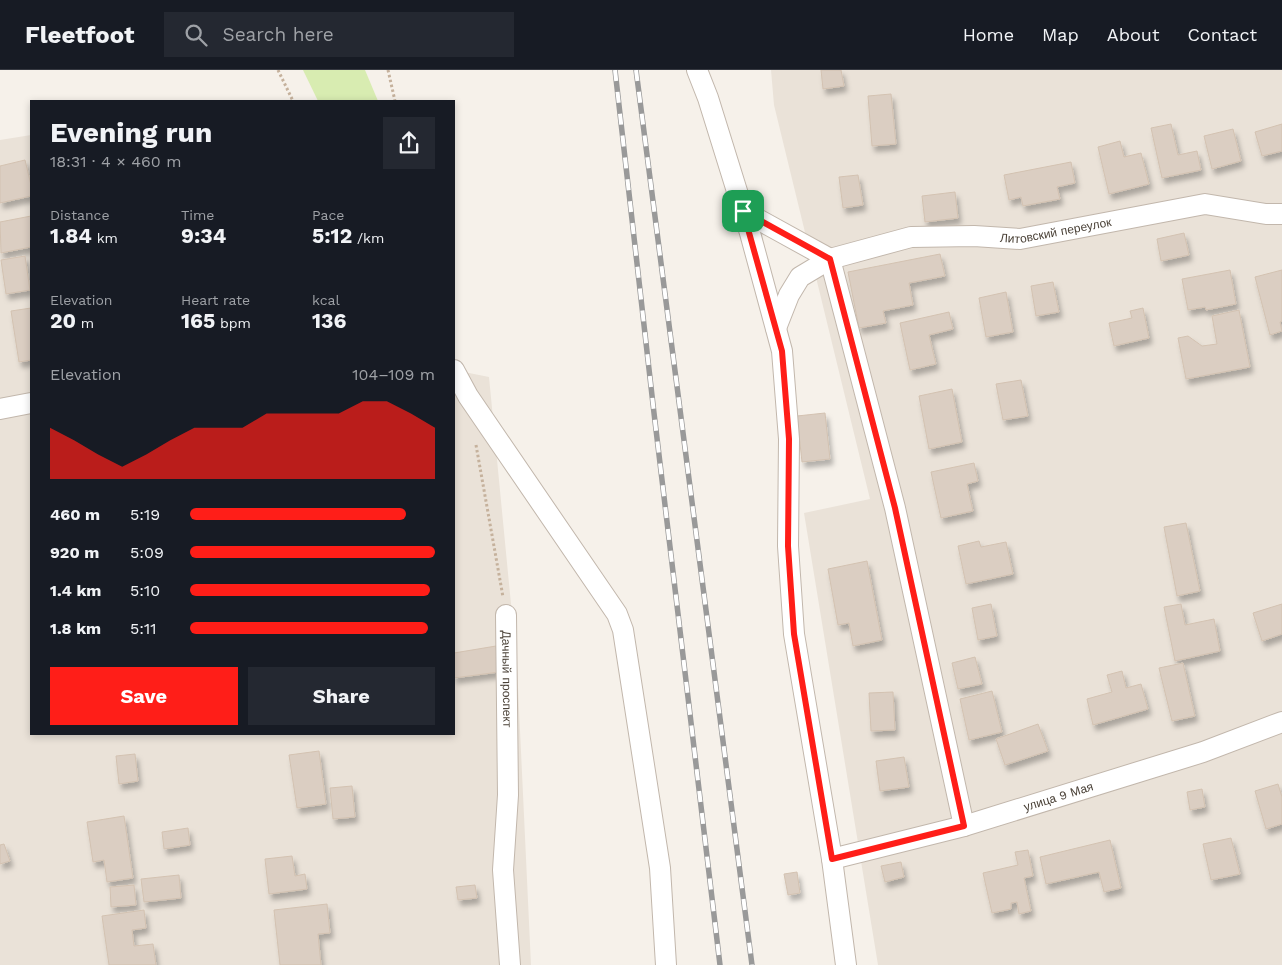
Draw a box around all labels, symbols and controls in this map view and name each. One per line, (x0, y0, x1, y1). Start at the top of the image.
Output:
search box (164, 12, 514, 57)
text: Fleetfoot (25, 21, 134, 49)
icon: search (182, 21, 210, 49)
text: Search here (222, 23, 334, 46)
text: Home (963, 24, 1014, 45)
text: Map (1042, 24, 1079, 45)
text: About (1107, 24, 1159, 45)
text: Contact (1187, 24, 1257, 45)
text: Evening run (50, 116, 212, 149)
button: share (383, 117, 435, 169)
text: 18:31 · 4 × 460 m (50, 152, 181, 171)
pin (722, 190, 764, 232)
icon: arrive (729, 197, 757, 225)
text: Distance (50, 207, 110, 223)
text: Time (181, 207, 214, 223)
text: Pace (312, 207, 344, 223)
street label: Литовский переулок (1000, 215, 1113, 246)
text: 1.84 (50, 223, 92, 248)
text: 9:34 (181, 223, 226, 248)
text: 5:12 (312, 223, 352, 248)
text: km (92, 230, 118, 246)
text: /km (352, 230, 384, 246)
text: Elevation (50, 292, 113, 308)
text: Heart rate (181, 292, 250, 308)
text: kcal (312, 292, 340, 308)
text: 20 (50, 308, 76, 333)
text: 165 (181, 308, 215, 333)
text: 136 (312, 308, 346, 333)
text: m (76, 315, 94, 331)
text: bpm (215, 315, 251, 331)
text: Elevation (50, 365, 121, 384)
text: 104–109 m (352, 365, 435, 384)
text: 460 m (50, 505, 100, 524)
text: 5:19 (130, 505, 160, 524)
text: 920 m (50, 543, 99, 562)
text: 5:09 (130, 543, 164, 562)
text: 1.4 km (50, 581, 101, 600)
text: 5:10 (130, 581, 160, 600)
text: 1.8 km (50, 619, 101, 638)
text: 5:11 (130, 619, 157, 638)
street label: Дачный проспект (499, 630, 514, 728)
button: Save (50, 667, 238, 725)
button: Share (248, 667, 435, 725)
street label: улица 9 Мая (1022, 779, 1095, 814)

